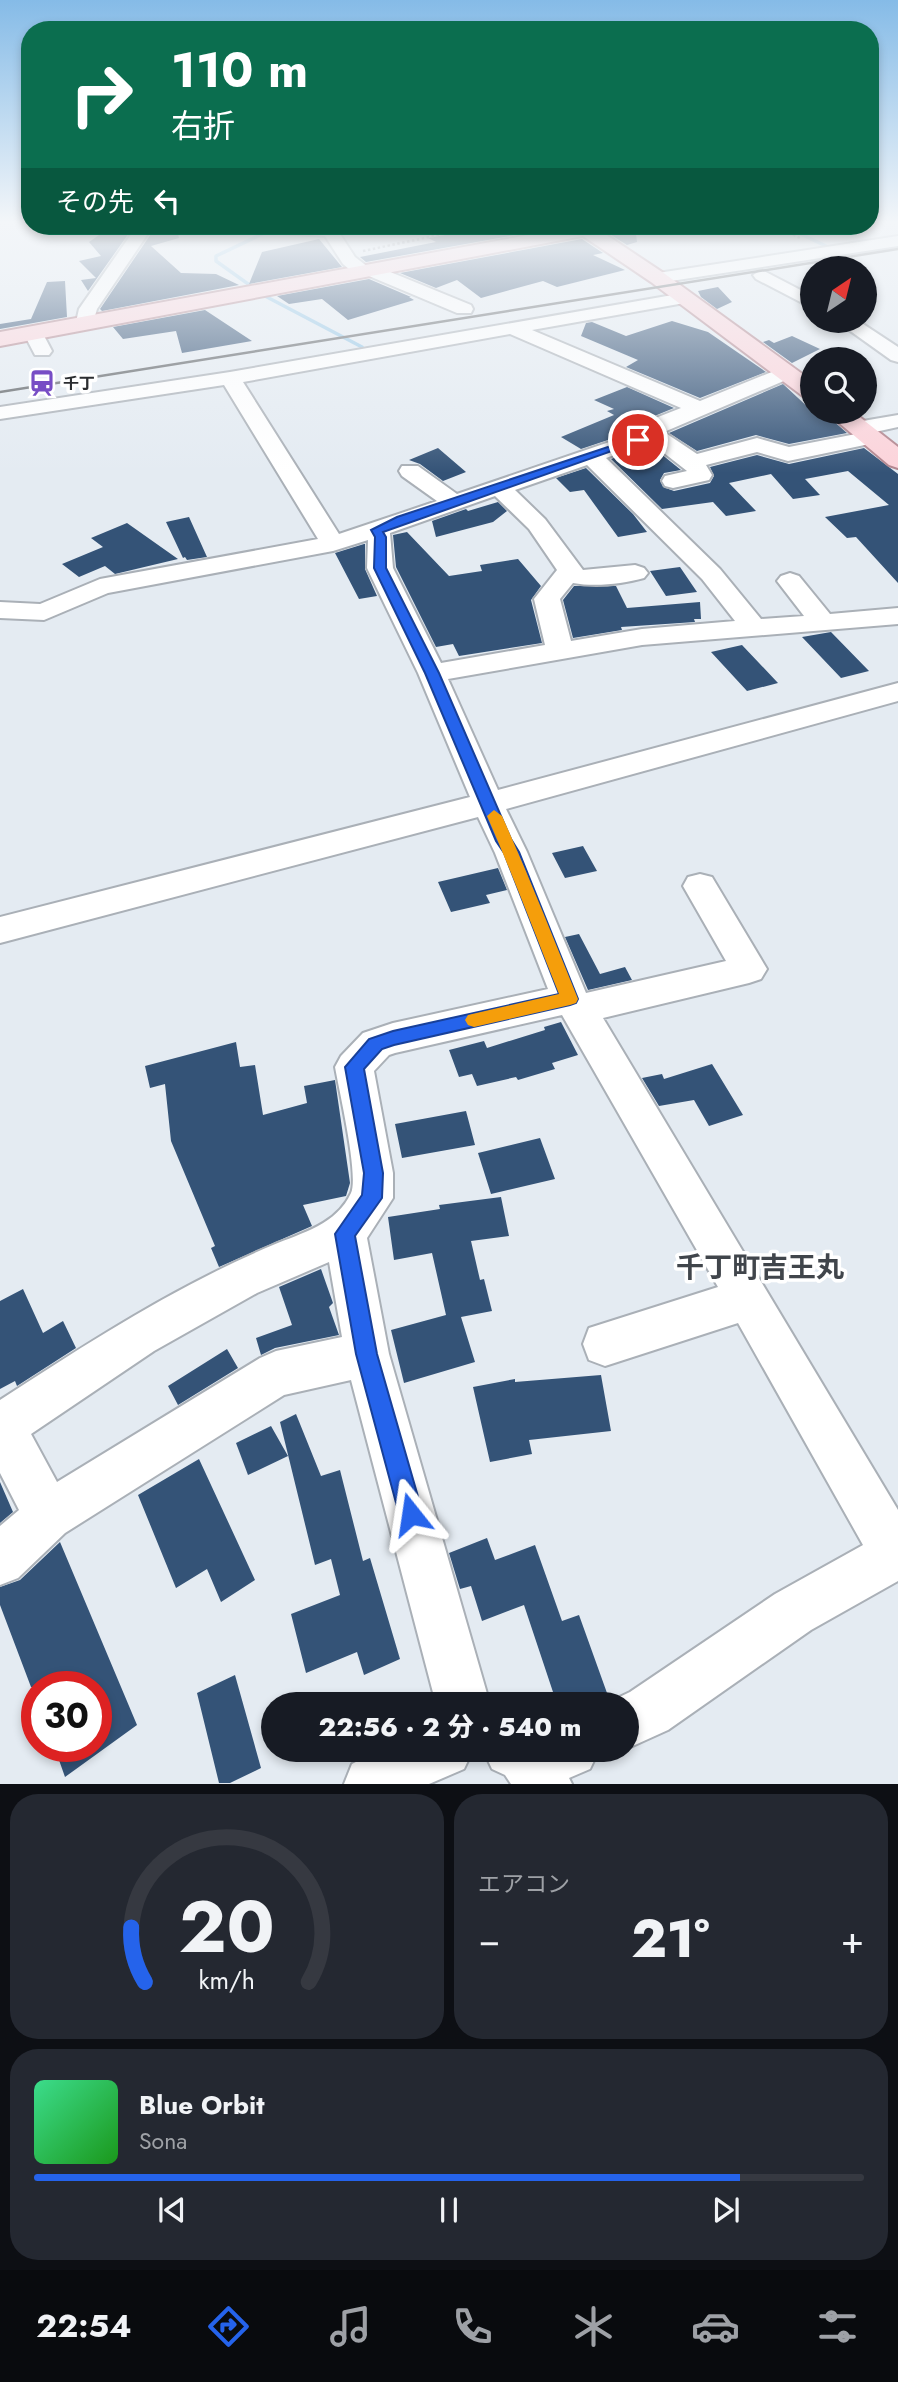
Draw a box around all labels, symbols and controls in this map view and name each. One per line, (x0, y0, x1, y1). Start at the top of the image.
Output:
text: 110 m (171, 35, 308, 105)
icon: right (56, 49, 147, 140)
text: 右折 (171, 103, 235, 149)
icon: left (148, 182, 186, 220)
text: その先 (56, 183, 134, 221)
north arrow (800, 256, 877, 332)
map controls (800, 256, 877, 424)
button: search (800, 347, 877, 424)
station icon: 千丁 (27, 368, 57, 398)
place label: 千丁 (63, 372, 95, 395)
pin (608, 410, 668, 470)
icon: arrive (619, 421, 657, 459)
district label: 千丁町吉王丸 (676, 1247, 844, 1288)
position arrow (374, 1477, 448, 1551)
speed limit sign: 30 (21, 1671, 112, 1762)
text: 22:56 · 2 分 · 540 m (319, 1708, 581, 1746)
text: エアコン (478, 1867, 570, 1901)
text: 20 (179, 1875, 275, 1980)
text: 21° (631, 1901, 710, 1977)
text: − (478, 1912, 500, 1967)
text: + (841, 1912, 864, 1967)
text: km/h (199, 1962, 255, 1998)
text: Blue Orbit (139, 2086, 264, 2124)
text: Sona (139, 2124, 187, 2158)
icon: previous (153, 2191, 191, 2229)
icon: pause (430, 2191, 468, 2229)
icon: next (707, 2191, 745, 2229)
icon: directions (204, 2302, 253, 2351)
icon: music (326, 2302, 375, 2351)
icon: phone (448, 2302, 497, 2351)
icon: climate (569, 2302, 618, 2351)
icon: car (691, 2302, 740, 2351)
icon: filters (813, 2302, 862, 2351)
text: 22:54 (36, 2303, 132, 2349)

